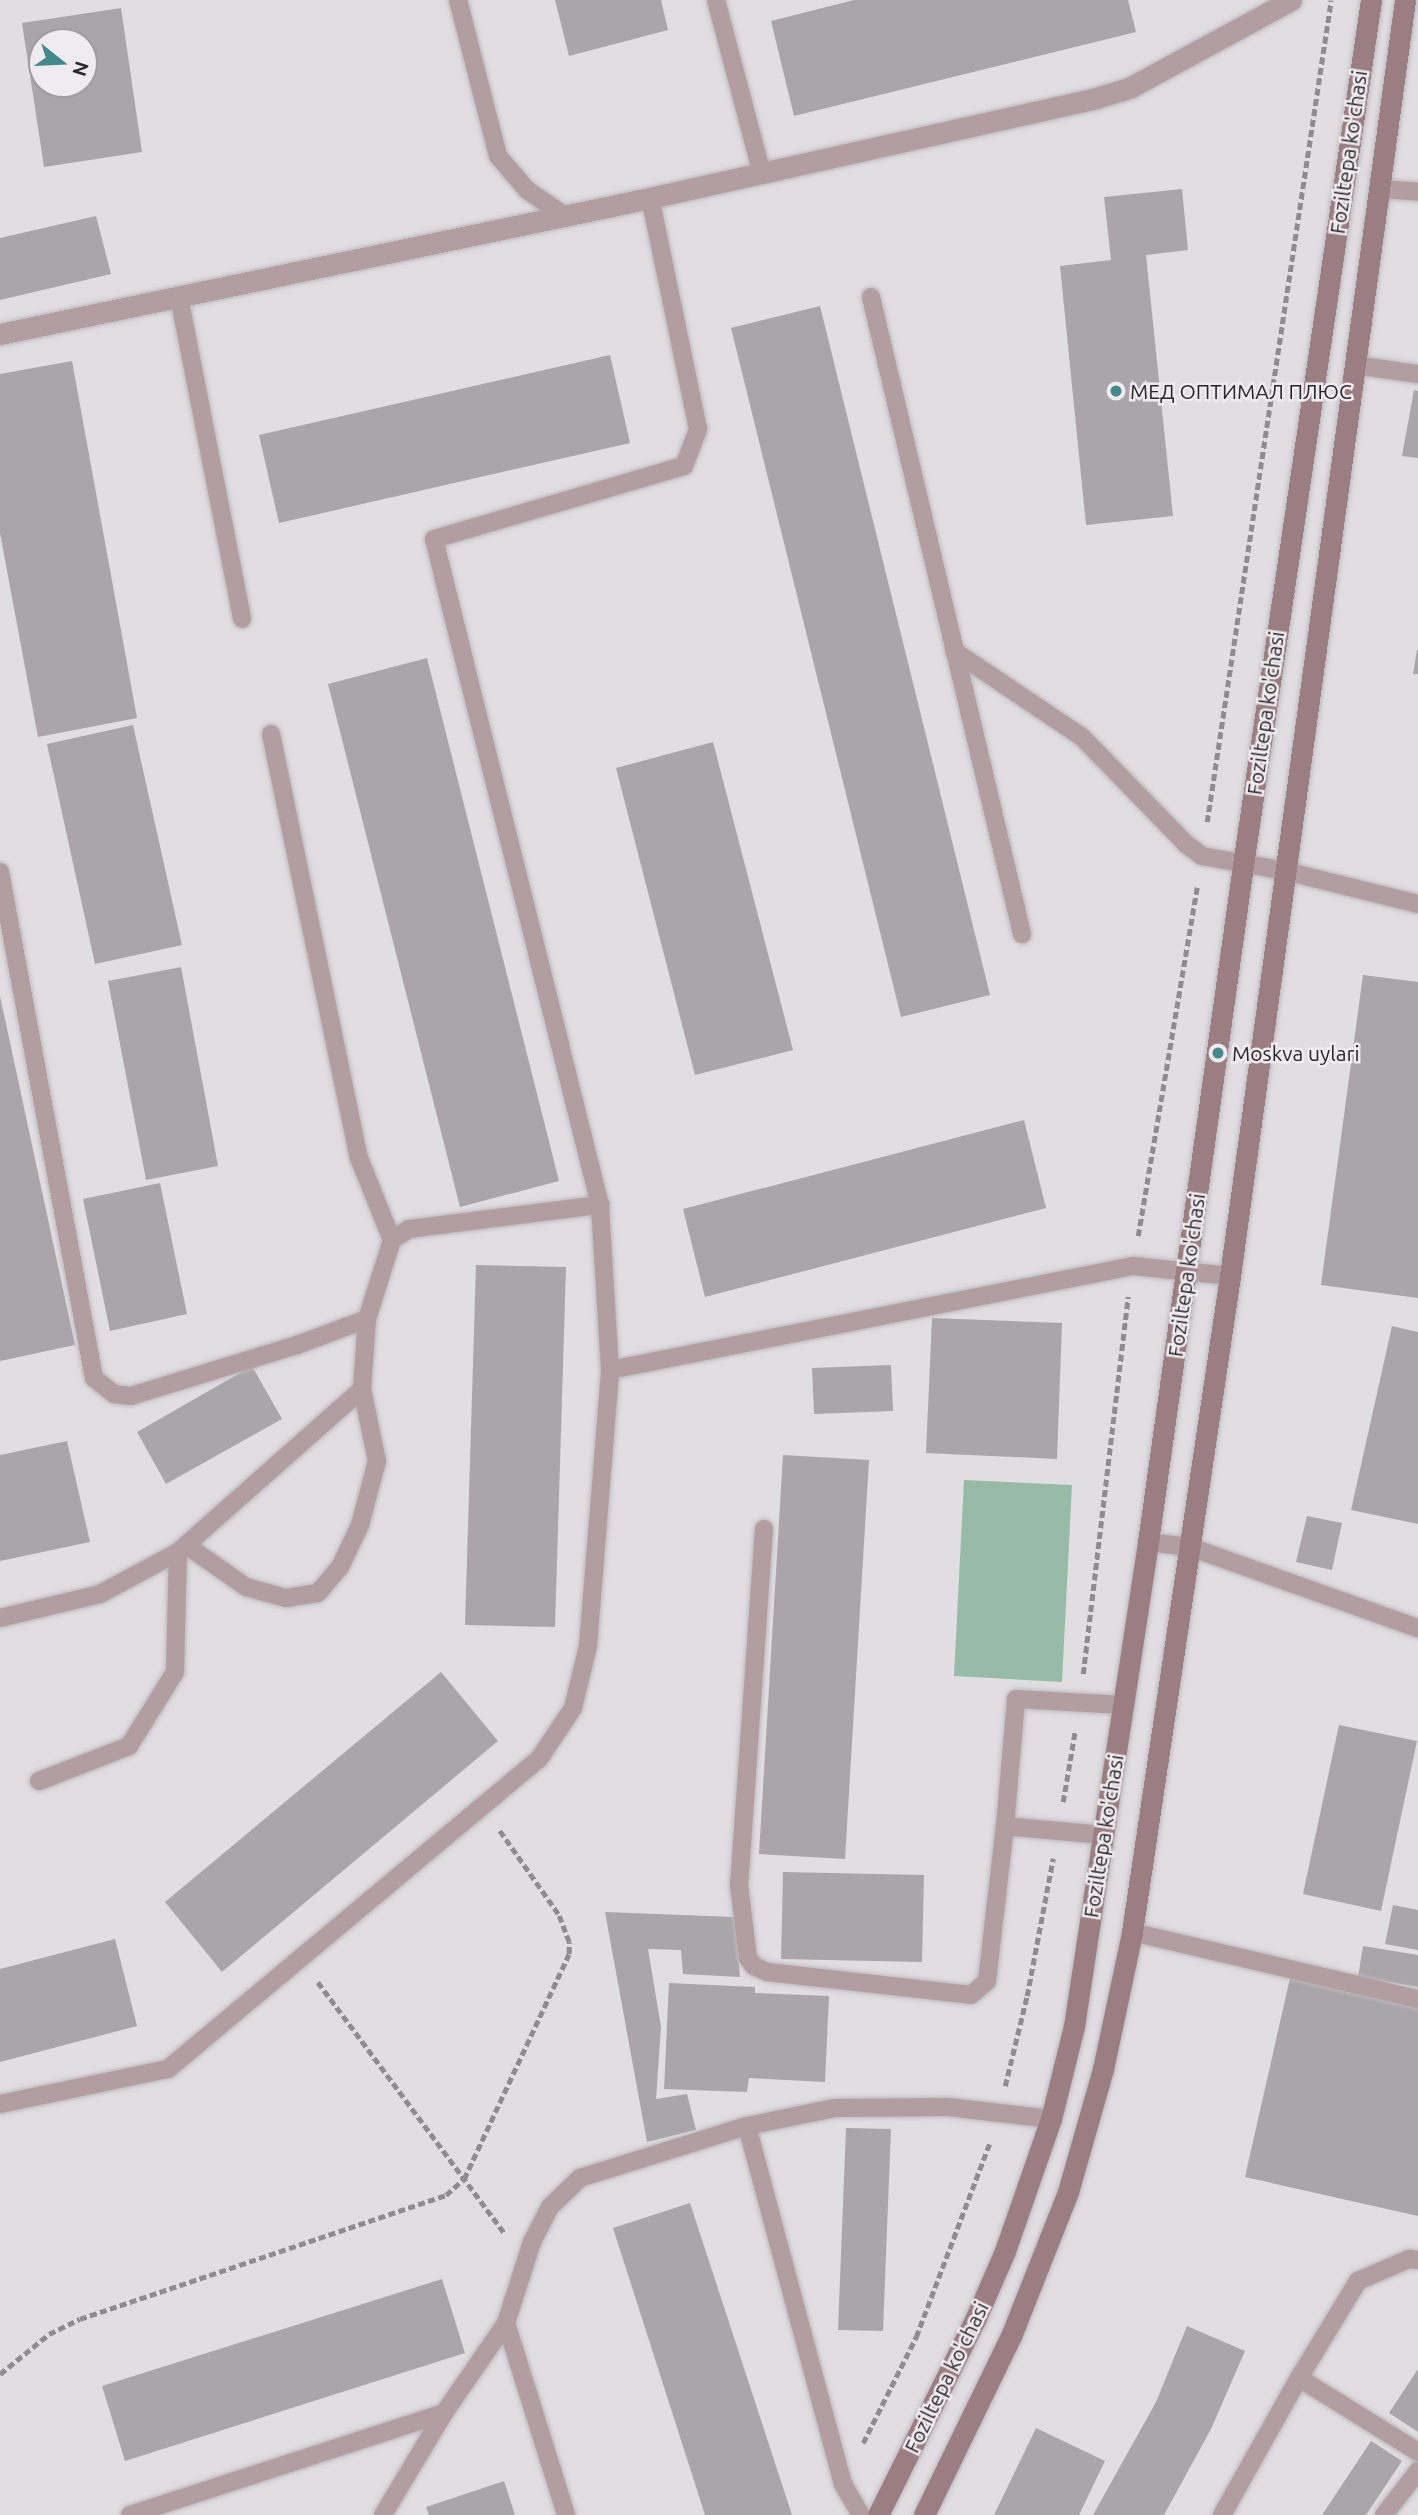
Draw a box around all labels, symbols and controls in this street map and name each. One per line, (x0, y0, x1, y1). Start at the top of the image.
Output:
north arrow (28, 28, 98, 98)
text: N (68, 59, 94, 79)
street label: Foziltepa ko'chasi (1324, 69, 1372, 235)
place label: МЕД ОПТИМАЛ ПЛЮС (1130, 378, 1352, 404)
marker: МЕД ОПТИМАЛ ПЛЮС (1108, 383, 1124, 399)
street label: Foziltepa ko'chasi (1241, 630, 1289, 796)
place label: Moskva uylari (1232, 1040, 1360, 1066)
marker: Moskva uylari (1210, 1045, 1226, 1061)
street label: Foziltepa ko'chasi (1162, 1192, 1210, 1358)
street label: Foziltepa ko'chasi (1078, 1753, 1128, 1919)
street label: Foziltepa ko'chasi (899, 2297, 993, 2457)

